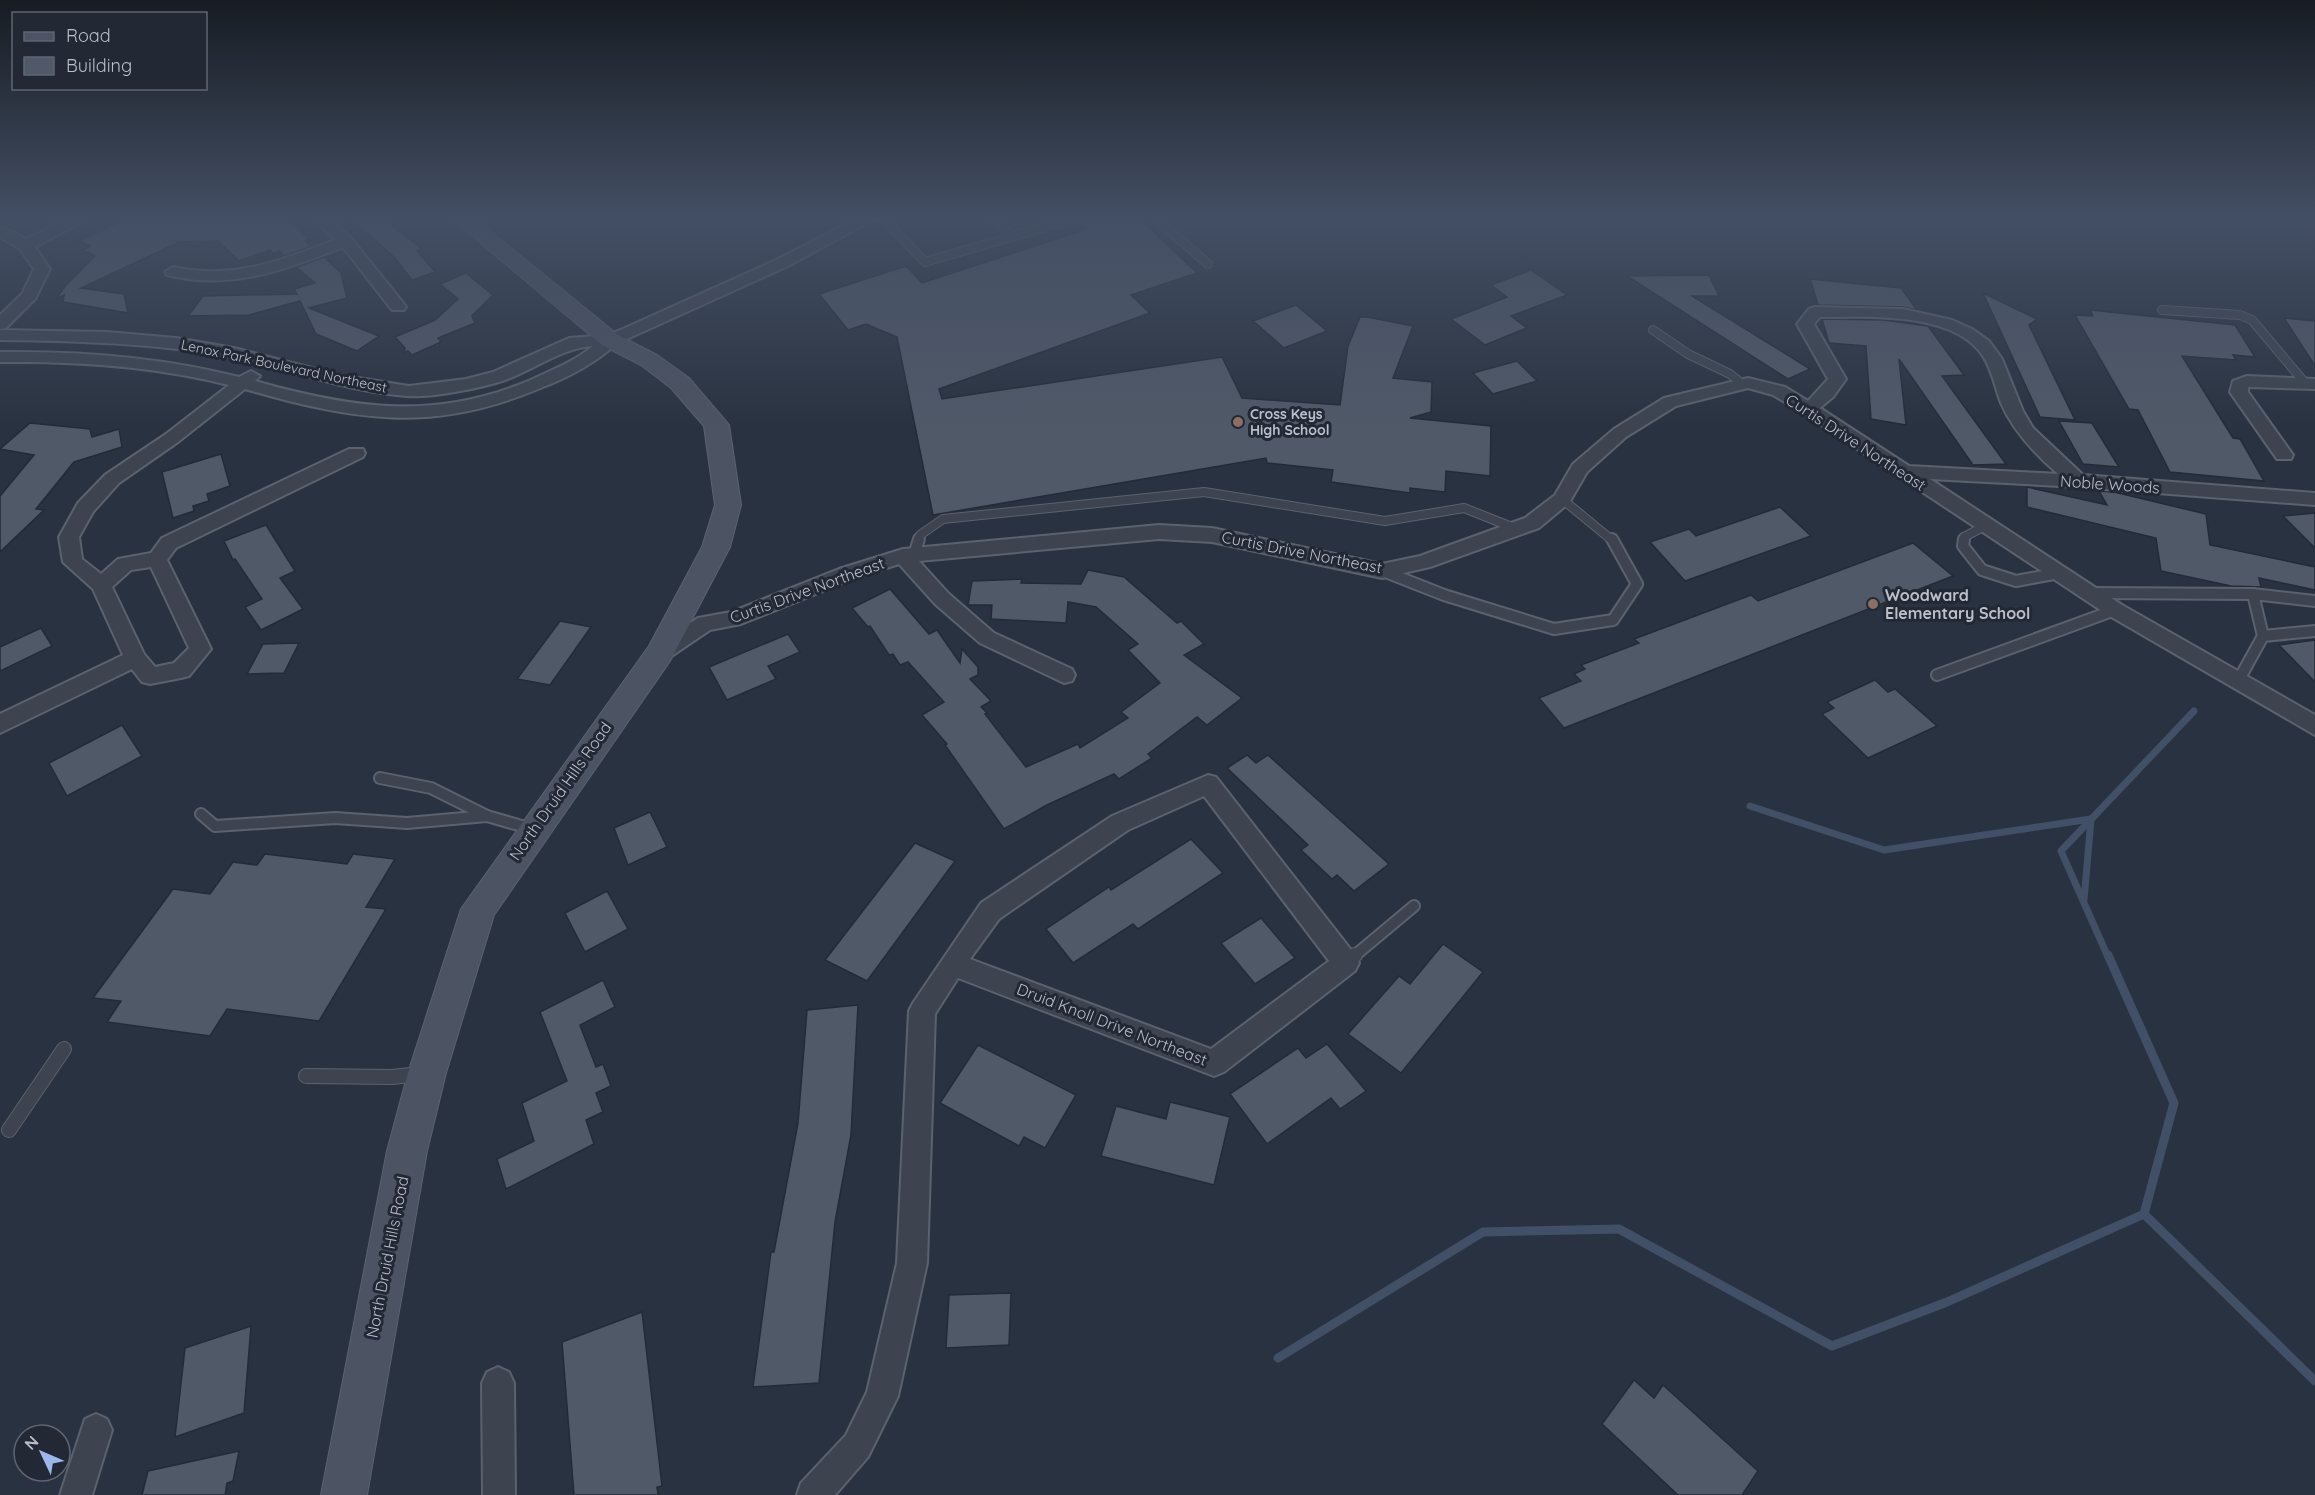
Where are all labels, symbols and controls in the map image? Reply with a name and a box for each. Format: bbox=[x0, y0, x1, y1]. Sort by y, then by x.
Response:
legend bbox=[12, 12, 207, 90]
text: Road bbox=[66, 24, 111, 47]
text: Building bbox=[66, 54, 132, 77]
street label: Lenox Park Boulevard Northeast bbox=[179, 335, 389, 397]
street label: Curtis Drive Northeast bbox=[1782, 389, 1930, 495]
place label: Cross Keys High School bbox=[1250, 405, 1330, 439]
marker: Cross Keys High School bbox=[1231, 415, 1245, 429]
street label: Noble Woods bbox=[2060, 471, 2160, 497]
street label: Curtis Drive Northeast bbox=[1220, 527, 1384, 577]
street label: Curtis Drive Northeast bbox=[727, 553, 887, 627]
place label: Woodward Elementary School bbox=[1885, 585, 2030, 623]
marker: Woodward Elementary School bbox=[1866, 597, 1880, 611]
street label: North Druid Hills Road bbox=[505, 718, 615, 864]
street label: Druid Knoll Drive Northeast bbox=[1014, 978, 1210, 1070]
street label: North Druid Hills Road bbox=[361, 1174, 413, 1340]
north arrow bbox=[12, 1423, 72, 1483]
text: N bbox=[20, 1431, 42, 1454]

